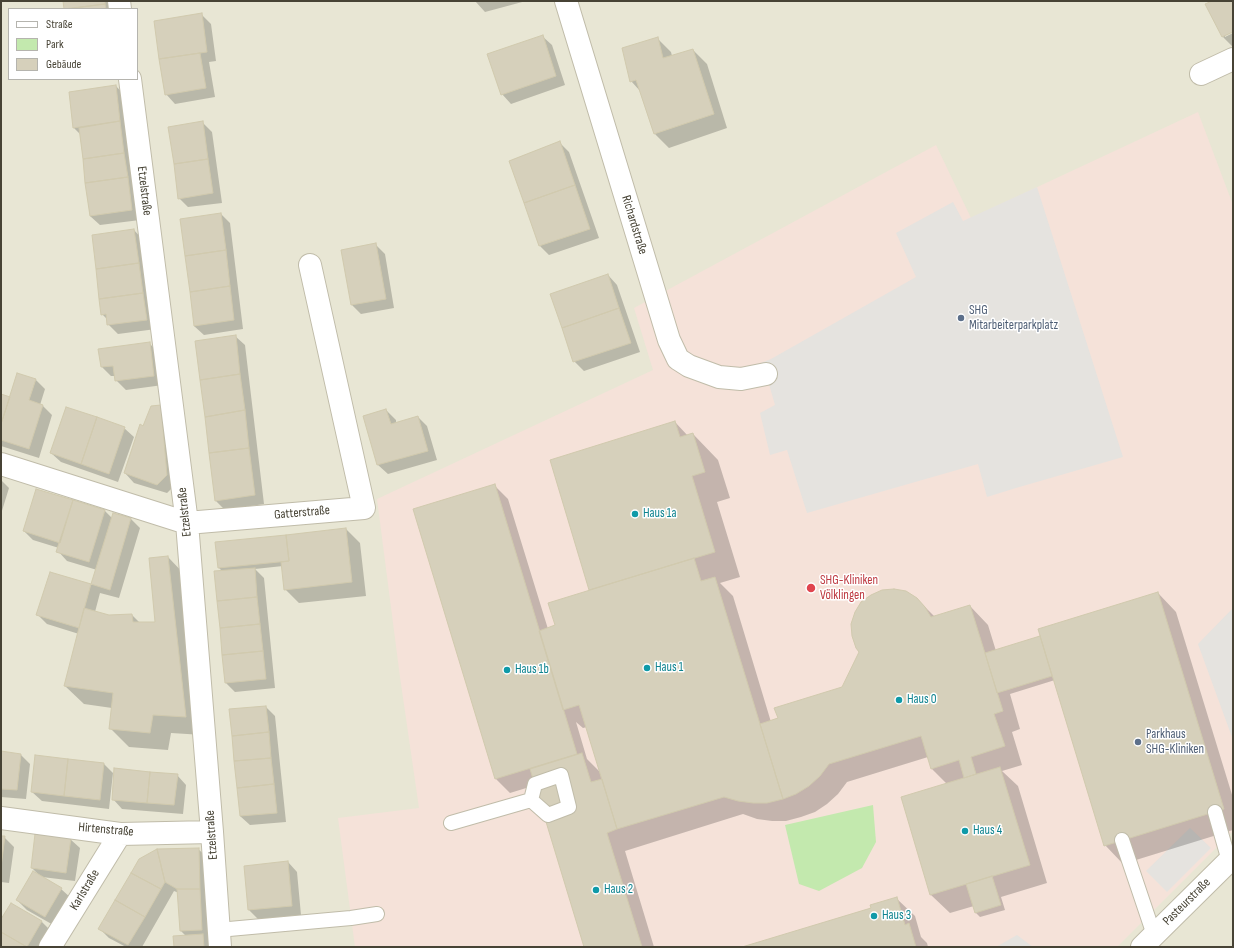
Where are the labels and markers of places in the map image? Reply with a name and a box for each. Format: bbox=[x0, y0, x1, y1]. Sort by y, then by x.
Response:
place label: SHG Mitarbeiterparkplatz bbox=[969, 303, 1058, 334]
marker: SHG Mitarbeiterparkplatz bbox=[956, 313, 966, 323]
place label: Haus 1a bbox=[643, 506, 676, 522]
marker: Haus 1a bbox=[630, 509, 640, 519]
place label: SHG-Kliniken Völklingen bbox=[820, 573, 878, 604]
marker: SHG-Kliniken Völklingen bbox=[805, 582, 817, 594]
place label: Haus 1 bbox=[655, 660, 683, 676]
place label: Haus 1b bbox=[515, 662, 549, 678]
marker: Haus 1 bbox=[642, 663, 652, 673]
marker: Haus 1b bbox=[502, 665, 512, 675]
place label: Haus 0 bbox=[907, 692, 937, 708]
marker: Haus 0 bbox=[894, 695, 904, 705]
place label: Parkhaus SHG-Kliniken bbox=[1146, 727, 1204, 758]
marker: Parkhaus SHG-Kliniken bbox=[1133, 737, 1143, 747]
place label: Haus 4 bbox=[973, 823, 1002, 839]
marker: Haus 4 bbox=[960, 826, 970, 836]
place label: Haus 2 bbox=[604, 882, 633, 898]
marker: Haus 2 bbox=[591, 885, 601, 895]
place label: Haus 3 bbox=[882, 908, 911, 924]
marker: Haus 3 bbox=[869, 911, 879, 921]

